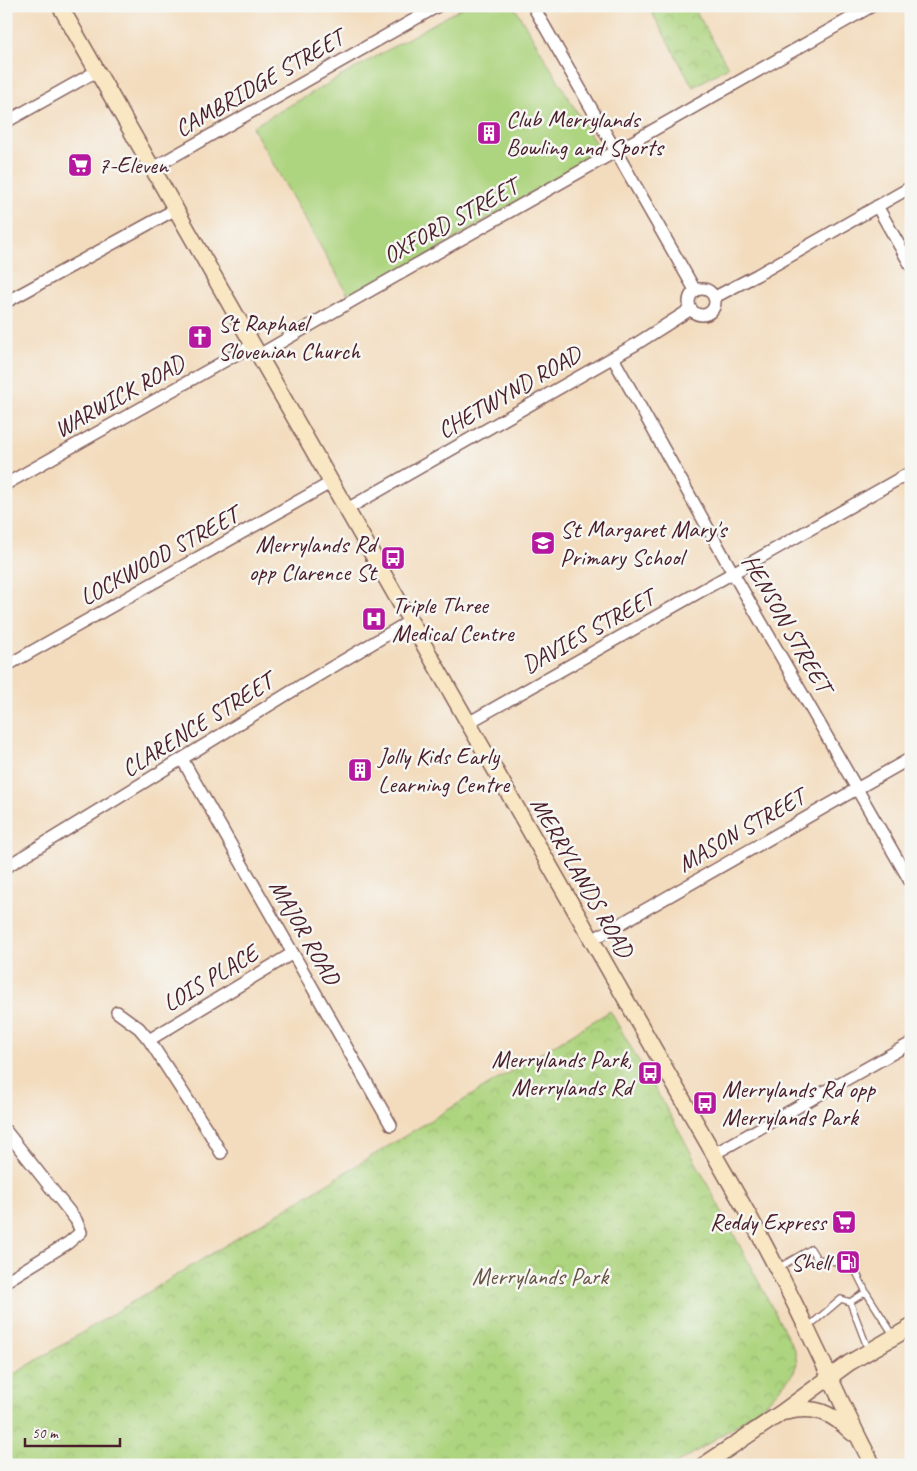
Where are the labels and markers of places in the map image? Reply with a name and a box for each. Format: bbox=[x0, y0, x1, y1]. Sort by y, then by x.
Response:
place label: Club Merrylands Bowling and Sports bbox=[506, 104, 665, 162]
building icon: Club Merrylands Bowling and Sports bbox=[476, 120, 502, 146]
place label: 7-Eleven bbox=[98, 150, 169, 180]
supermarket icon: 7-Eleven bbox=[67, 152, 93, 178]
place label: St Raphael Slovenian Church bbox=[218, 308, 361, 366]
church icon: St Raphael Slovenian Church bbox=[187, 324, 213, 350]
place label: St Margaret Mary's Primary School bbox=[560, 514, 729, 572]
place label: Merrylands Rd opp Clarence St bbox=[249, 529, 380, 587]
school or university icon: St Margaret Mary's Primary School bbox=[530, 530, 556, 556]
bus stop icon: Merrylands Rd opp Clarence St bbox=[380, 545, 406, 571]
place label: Triple Three Medical Centre bbox=[392, 590, 516, 648]
hospital icon: Triple Three Medical Centre bbox=[361, 606, 387, 632]
place label: Jolly Kids Early Learning Centre bbox=[377, 741, 511, 799]
building icon: Jolly Kids Early Learning Centre bbox=[347, 757, 373, 783]
place label: Merrylands Park, Merrylands Rd bbox=[491, 1044, 636, 1102]
bus stop icon: Merrylands Park, Merrylands Rd bbox=[637, 1060, 663, 1086]
place label: Merrylands Rd opp Merrylands Park bbox=[722, 1074, 876, 1132]
bus stop icon: Merrylands Rd opp Merrylands Park bbox=[692, 1090, 718, 1116]
place label: Reddy Express bbox=[710, 1207, 828, 1237]
supermarket icon: Reddy Express bbox=[831, 1209, 857, 1235]
place label: Shell bbox=[791, 1247, 834, 1277]
fuel station icon: Shell bbox=[835, 1249, 861, 1275]

